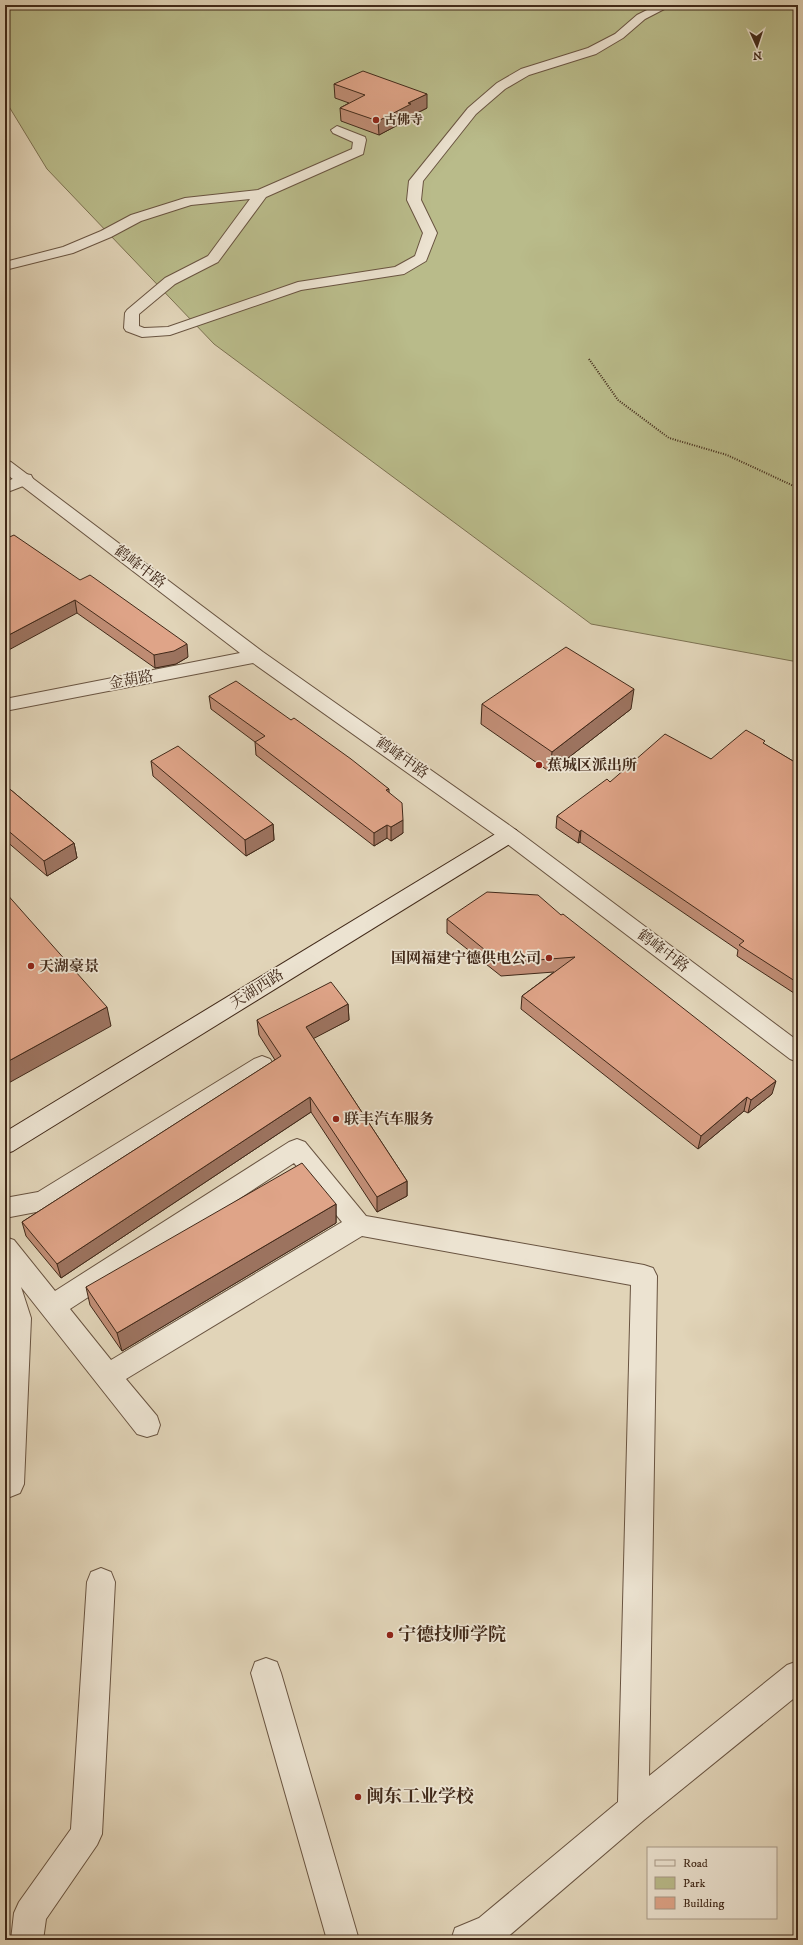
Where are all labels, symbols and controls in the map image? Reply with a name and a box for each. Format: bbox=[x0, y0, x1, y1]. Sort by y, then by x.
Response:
north arrow bbox=[737, 26, 777, 66]
text: N bbox=[753, 48, 762, 62]
place label: 古佛寺 bbox=[384, 112, 423, 128]
marker: 古佛寺 bbox=[371, 115, 381, 125]
street label: 鹤峰中路 bbox=[110, 541, 170, 593]
street label: 金葫路 bbox=[107, 666, 155, 694]
street label: 鹤峰中路 bbox=[372, 733, 432, 783]
place label: 蕉城区派出所 bbox=[547, 756, 637, 775]
marker: 蕉城区派出所 bbox=[534, 760, 544, 770]
street label: 鹤峰中路 bbox=[633, 925, 693, 977]
place label: 国网福建宁德供电公司 bbox=[391, 949, 541, 968]
marker: 国网福建宁德供电公司 bbox=[544, 953, 554, 963]
place label: 天湖豪景 bbox=[39, 957, 99, 976]
marker: 天湖豪景 bbox=[26, 961, 36, 971]
street label: 天湖西路 bbox=[227, 965, 287, 1013]
place label: 联丰汽车服务 bbox=[344, 1110, 434, 1129]
marker: 联丰汽车服务 bbox=[331, 1114, 341, 1124]
place label: 宁德技师学院 bbox=[398, 1624, 506, 1646]
marker: 宁德技师学院 bbox=[385, 1630, 395, 1640]
place label: 闽东工业学校 bbox=[366, 1786, 474, 1808]
marker: 闽东工业学校 bbox=[353, 1792, 363, 1802]
legend bbox=[647, 1847, 777, 1919]
text: Road bbox=[683, 1856, 708, 1871]
text: Park bbox=[683, 1876, 705, 1891]
text: Building bbox=[683, 1896, 724, 1911]

